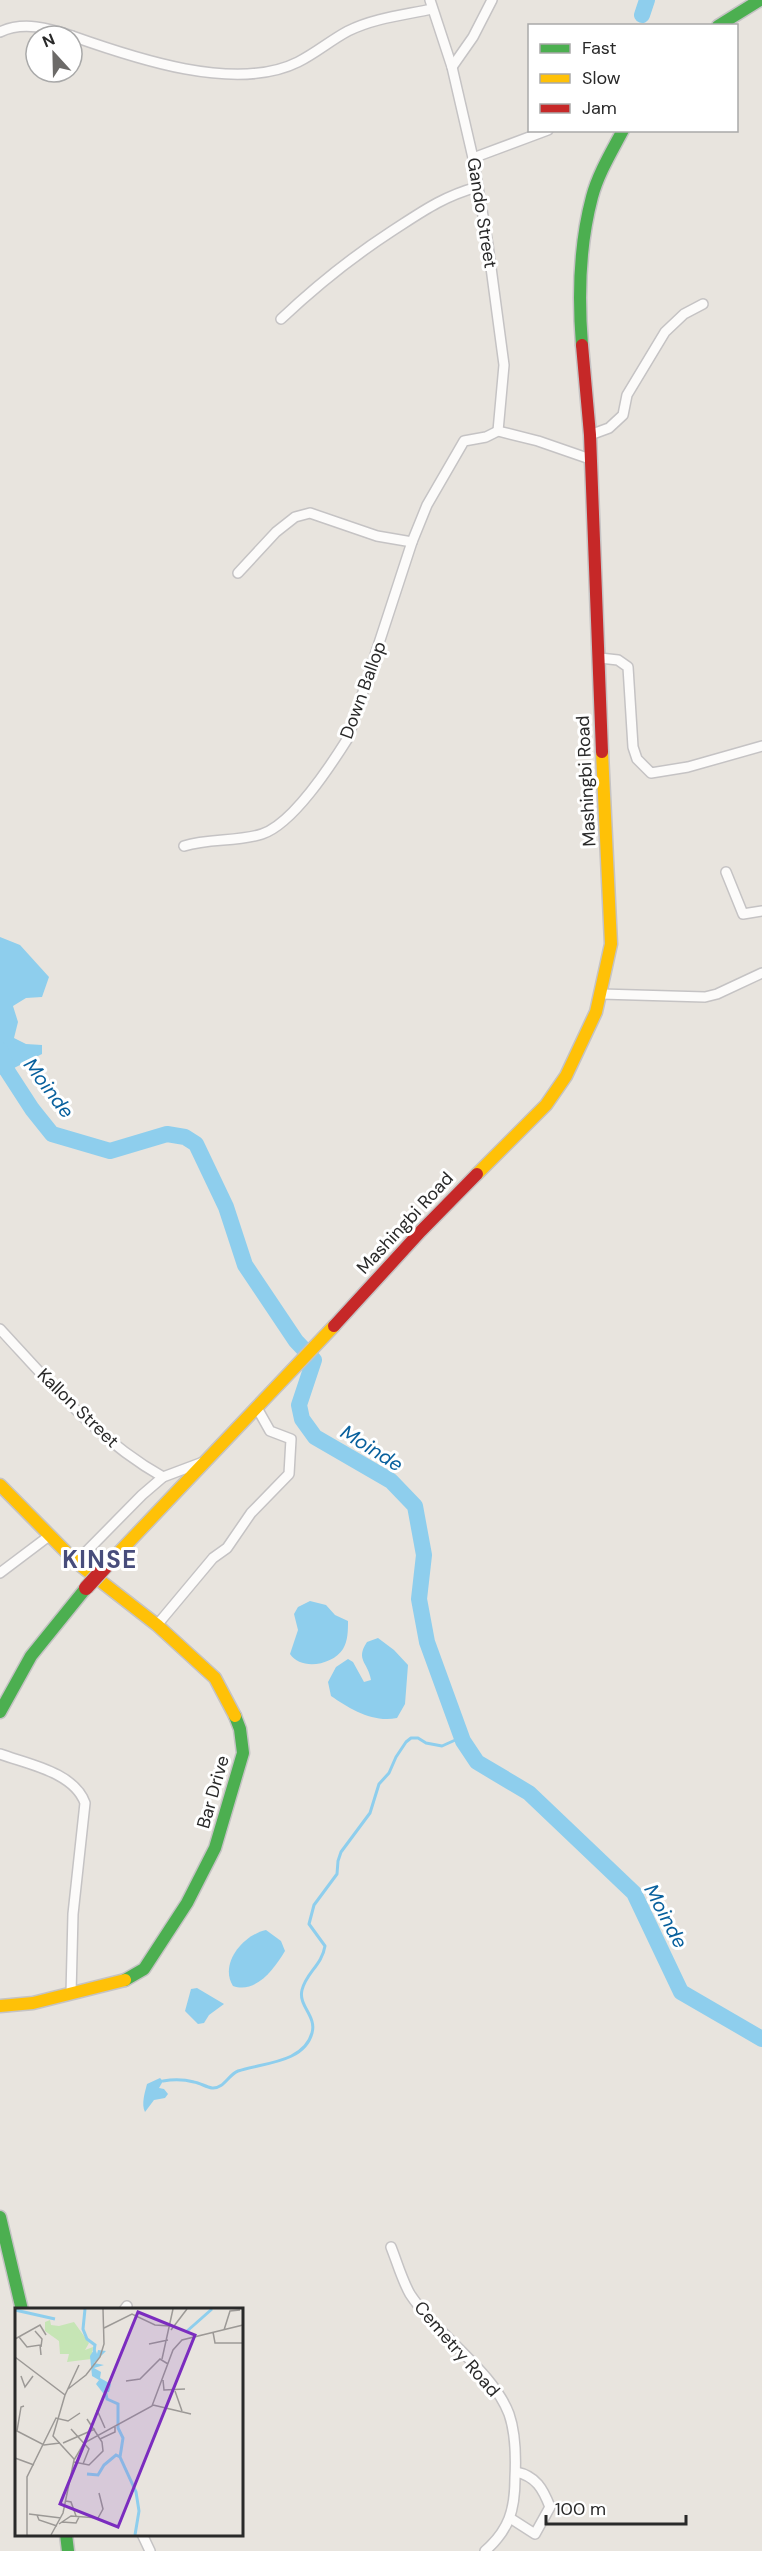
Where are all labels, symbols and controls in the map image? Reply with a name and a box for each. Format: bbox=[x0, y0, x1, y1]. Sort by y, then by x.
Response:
north arrow bbox=[24, 24, 84, 84]
legend bbox=[528, 24, 738, 132]
text: N bbox=[39, 29, 58, 52]
text: Fast bbox=[582, 36, 617, 60]
text: Slow bbox=[582, 66, 621, 90]
text: Jam bbox=[582, 96, 617, 120]
street label: Gando Street bbox=[461, 156, 503, 270]
street label: Down Ballop bbox=[334, 638, 392, 742]
street label: Mashingbi Road bbox=[571, 715, 601, 847]
water label: Moinde bbox=[18, 1053, 80, 1123]
street label: Mashingbi Road bbox=[351, 1167, 459, 1279]
street label: Kallon Street bbox=[32, 1363, 124, 1453]
water label: Moinde bbox=[336, 1419, 408, 1477]
district label: KINSE bbox=[62, 1544, 138, 1575]
street label: Bar Drive bbox=[191, 1753, 235, 1831]
water label: Moinde bbox=[638, 1879, 694, 1953]
street label: Cemetry Road bbox=[409, 2296, 505, 2402]
inset map bbox=[15, 2308, 243, 2536]
scale bar bbox=[546, 2488, 686, 2526]
text: 100 m bbox=[555, 2497, 606, 2521]

